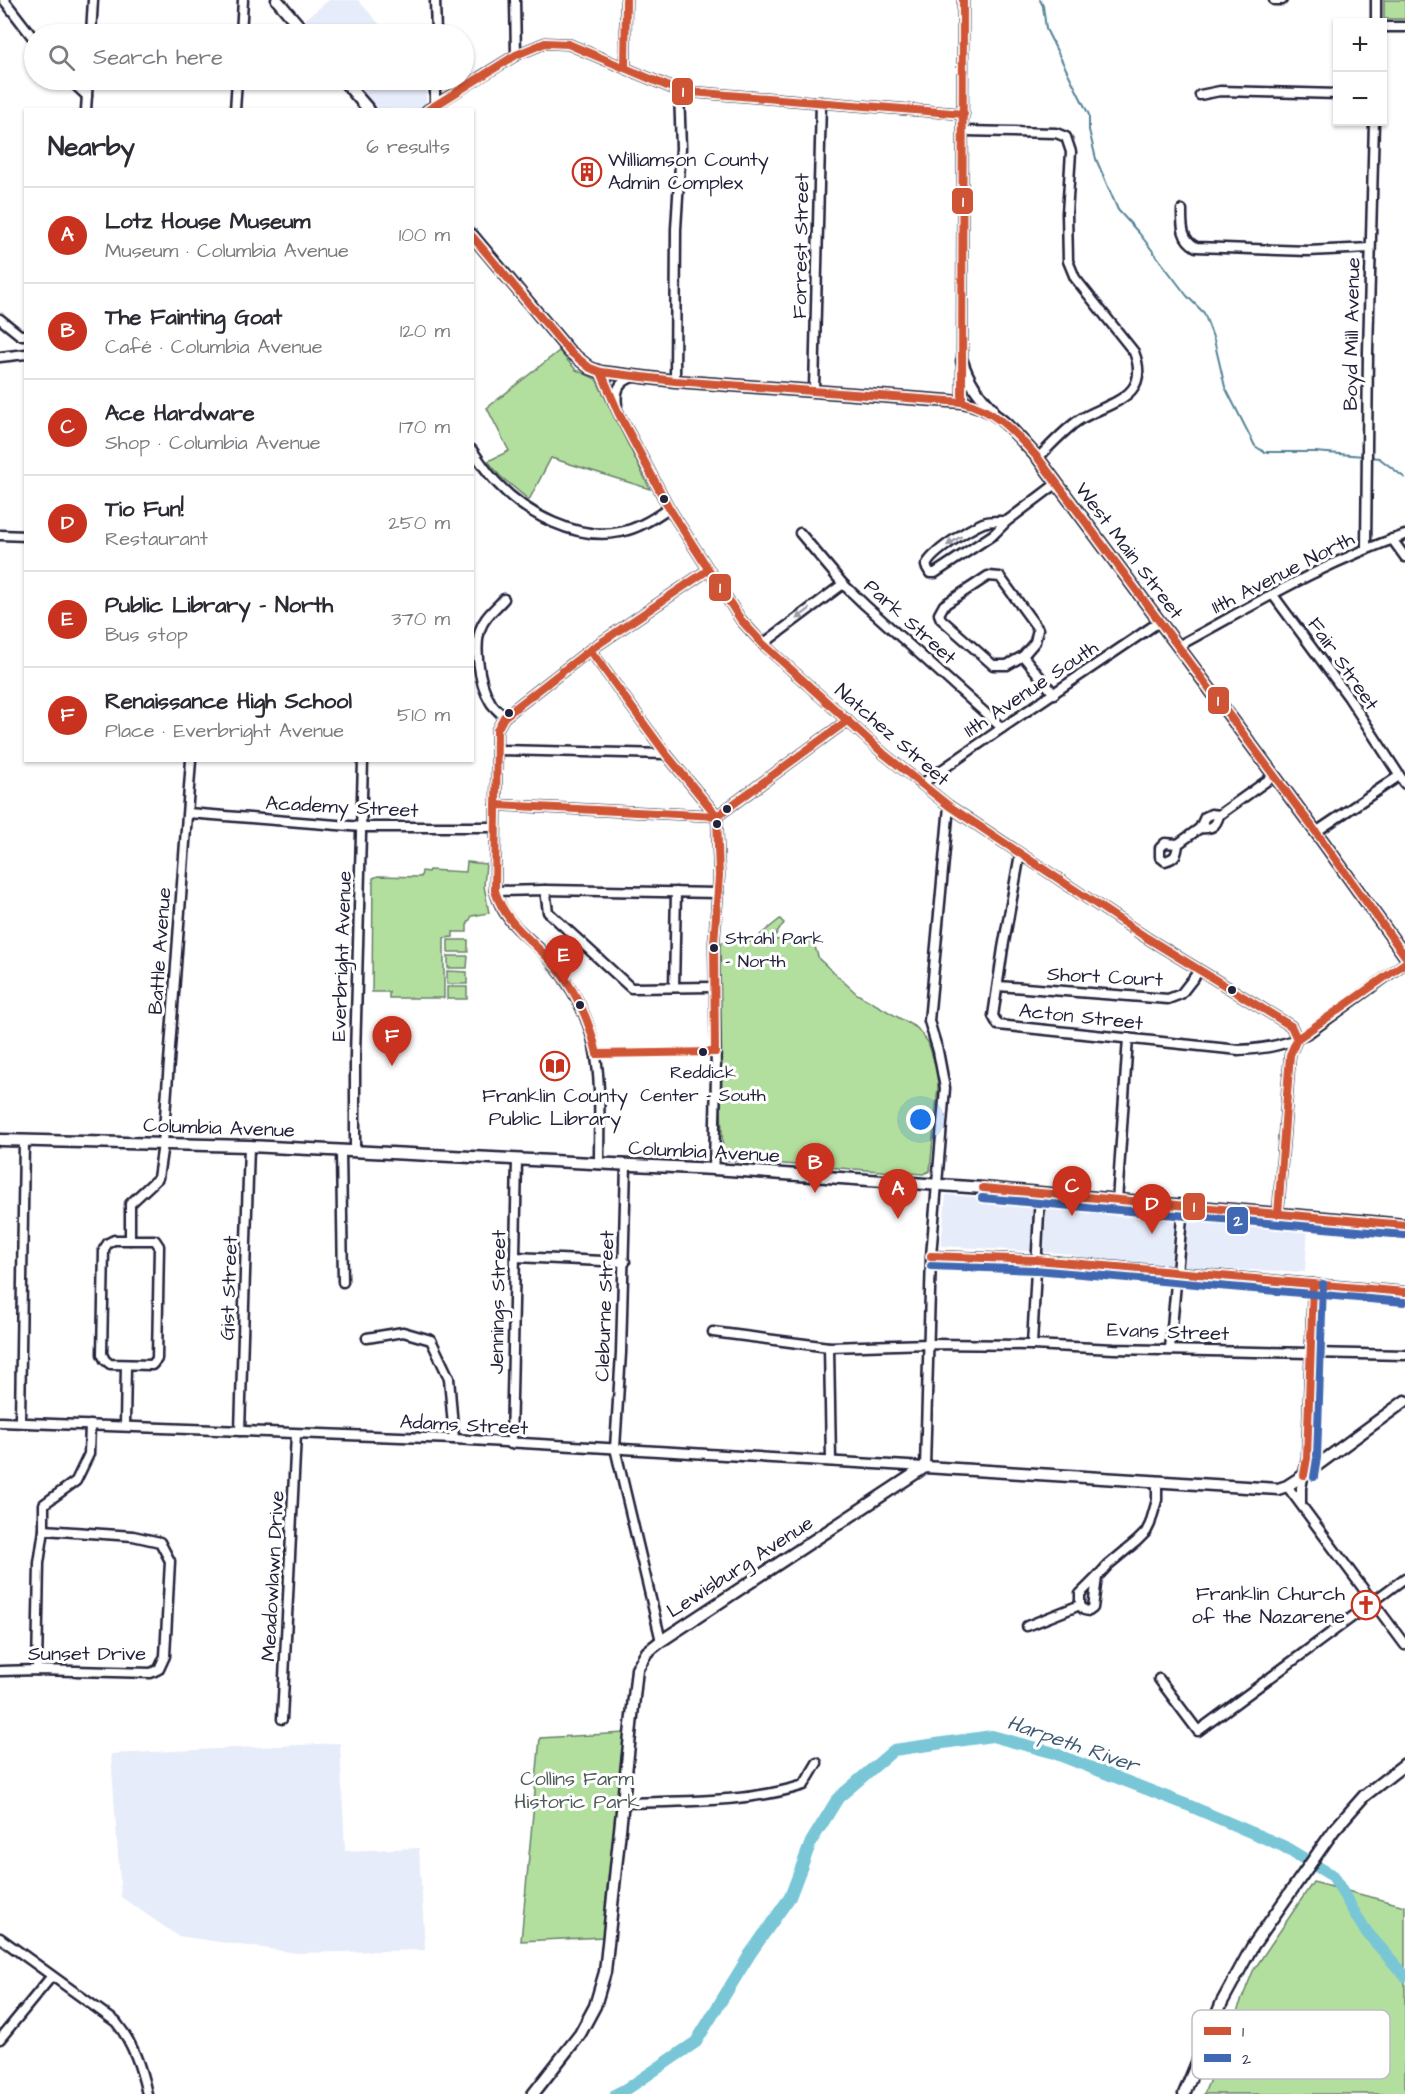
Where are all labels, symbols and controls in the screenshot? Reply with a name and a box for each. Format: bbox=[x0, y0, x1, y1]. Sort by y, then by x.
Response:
map controls bbox=[1333, 18, 1387, 126]
button: + bbox=[1333, 18, 1387, 72]
search box bbox=[24, 24, 474, 90]
icon: search bbox=[45, 41, 78, 74]
text: Search here bbox=[93, 42, 223, 73]
button: − bbox=[1333, 72, 1387, 126]
line badge: 1 bbox=[671, 77, 694, 106]
text: 1 bbox=[682, 81, 685, 103]
text: Nearby bbox=[48, 129, 135, 165]
text: 6 results bbox=[366, 133, 450, 161]
place label: Williamson County Admin Complex bbox=[608, 146, 769, 197]
building icon: Williamson County Admin Complex bbox=[571, 156, 603, 188]
street label: Forrest Street bbox=[786, 173, 816, 319]
line badge: 1 bbox=[951, 187, 974, 215]
text: 1 bbox=[962, 191, 965, 213]
text: Lotz House Museum bbox=[105, 206, 310, 237]
text: A bbox=[61, 221, 74, 249]
text: 100 m bbox=[399, 221, 450, 249]
text: Museum · Columbia Avenue bbox=[105, 237, 349, 265]
street label: Boyd Mill Avenue bbox=[1337, 257, 1368, 411]
text: The Fainting Goat bbox=[105, 302, 282, 333]
text: B bbox=[60, 317, 75, 345]
text: 120 m bbox=[400, 317, 450, 345]
text: Café · Columbia Avenue bbox=[105, 333, 323, 361]
text: Ace Hardware bbox=[105, 398, 255, 429]
text: C bbox=[60, 413, 75, 441]
text: 170 m bbox=[399, 413, 450, 441]
text: Shop · Columbia Avenue bbox=[105, 429, 321, 457]
street label: West Main Street bbox=[1068, 477, 1190, 625]
unlabelled marker bbox=[658, 493, 670, 505]
text: Tio Fun! bbox=[105, 494, 184, 525]
text: D bbox=[61, 509, 74, 537]
text: 250 m bbox=[388, 509, 450, 537]
text: Restaurant bbox=[105, 525, 208, 553]
street label: 11th Avenue North bbox=[1207, 525, 1359, 621]
one-way arrow bbox=[946, 535, 962, 546]
line badge: 1 bbox=[708, 573, 732, 602]
street label: Park Street bbox=[858, 573, 962, 671]
text: 1 bbox=[719, 577, 722, 599]
text: Public Library - North bbox=[105, 590, 333, 621]
text: E bbox=[62, 605, 73, 633]
text: 370 m bbox=[391, 605, 450, 633]
one-way arrow bbox=[796, 608, 812, 620]
street label: Fair Street bbox=[1301, 612, 1385, 716]
text: Bus stop bbox=[105, 621, 188, 649]
street label: 11th Avenue South bbox=[958, 634, 1104, 744]
street label: Natchez Street bbox=[829, 677, 955, 793]
text: Renaissance High School bbox=[105, 686, 352, 717]
line badge: 1 bbox=[1207, 686, 1230, 715]
text: 1 bbox=[1217, 690, 1220, 712]
text: F bbox=[61, 701, 74, 729]
text: 510 m bbox=[397, 701, 450, 729]
unlabelled marker bbox=[503, 707, 515, 719]
text: Place · Everbright Avenue bbox=[105, 717, 344, 745]
street label: Academy Street bbox=[265, 789, 419, 826]
unlabelled marker bbox=[721, 803, 733, 815]
unlabelled marker bbox=[711, 818, 723, 830]
street label: Everbright Avenue bbox=[325, 870, 360, 1042]
street label: Battle Avenue bbox=[142, 886, 178, 1016]
place label: Strahl Park - North bbox=[725, 926, 824, 974]
pin: E bbox=[544, 936, 584, 985]
marker: Strahl Park - North bbox=[708, 942, 720, 954]
street label: Short Court bbox=[1046, 960, 1164, 994]
unlabelled marker bbox=[1226, 984, 1238, 996]
street label: Acton Street bbox=[1018, 997, 1144, 1037]
unlabelled marker bbox=[574, 999, 586, 1011]
pin: F bbox=[372, 1016, 412, 1066]
marker: Reddick Center - South bbox=[697, 1046, 709, 1058]
library icon: Franklin County Public Library bbox=[539, 1050, 571, 1082]
place label: Reddick Center - South bbox=[640, 1060, 766, 1108]
place label: Franklin County Public Library bbox=[482, 1082, 628, 1134]
your location bbox=[906, 1105, 935, 1134]
street label: Columbia Avenue bbox=[143, 1111, 295, 1145]
street label: Columbia Avenue bbox=[628, 1134, 781, 1170]
pin: B bbox=[796, 1144, 834, 1193]
pin: C bbox=[1052, 1166, 1092, 1216]
pin: A bbox=[878, 1170, 918, 1219]
pin: D bbox=[1132, 1184, 1172, 1234]
line badge: 1 bbox=[1182, 1192, 1206, 1221]
text: 1 bbox=[1193, 1196, 1196, 1218]
line badge: 2 bbox=[1226, 1206, 1249, 1235]
text: 2 bbox=[1232, 1210, 1243, 1232]
street label: Jennings Street bbox=[483, 1230, 514, 1375]
street label: Cleburne Street bbox=[588, 1230, 622, 1382]
street label: Gist Street bbox=[213, 1235, 245, 1341]
street label: Evans Street bbox=[1106, 1316, 1230, 1348]
street label: Adams Street bbox=[399, 1408, 529, 1442]
street label: Meadowlawn Drive bbox=[255, 1490, 291, 1662]
street label: Lewisburg Avenue bbox=[661, 1509, 819, 1626]
place label: Franklin Church of the Nazarene bbox=[1192, 1580, 1345, 1631]
church icon: Franklin Church of the Nazarene bbox=[1350, 1589, 1382, 1621]
street label: Sunset Drive bbox=[28, 1640, 146, 1668]
water label: Harpeth River bbox=[1003, 1708, 1145, 1781]
park label: Collins Farm Historic Park bbox=[514, 1765, 640, 1816]
legend bbox=[1192, 2010, 1390, 2079]
text: 1 bbox=[1242, 2021, 1244, 2043]
text: 2 bbox=[1242, 2048, 1251, 2070]

